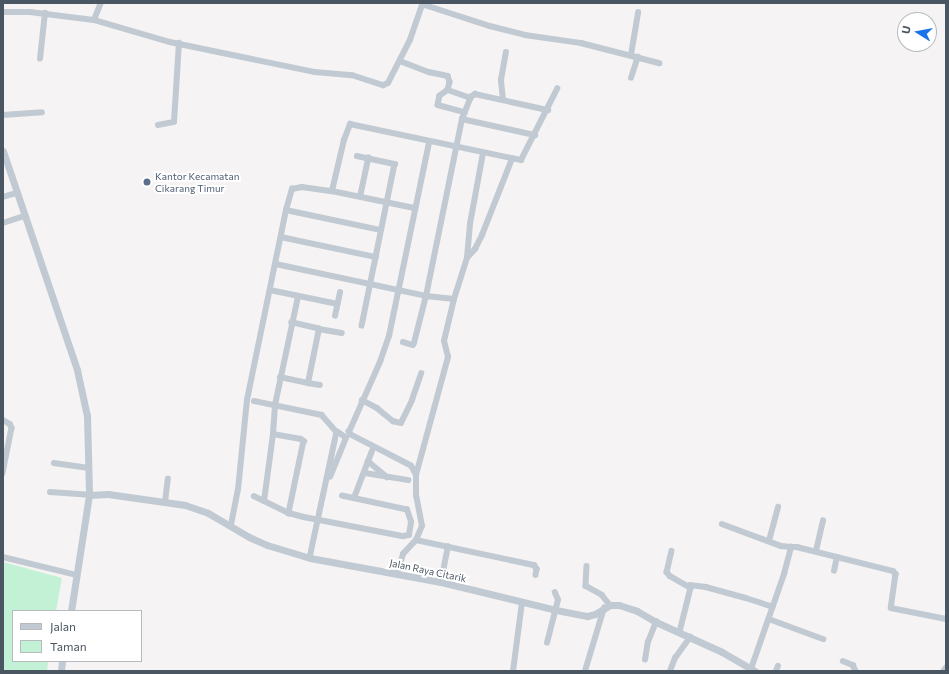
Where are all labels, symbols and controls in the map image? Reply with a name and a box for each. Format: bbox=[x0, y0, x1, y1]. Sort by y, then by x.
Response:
north arrow bbox=[897, 12, 937, 52]
text: U bbox=[899, 25, 913, 35]
place label: Kantor Kecamatan Cikarang Timur bbox=[155, 170, 239, 194]
marker: Kantor Kecamatan Cikarang Timur bbox=[142, 177, 152, 187]
street label: Jalan Raya Citarik bbox=[388, 557, 468, 585]
legend bbox=[12, 610, 142, 662]
text: Jalan bbox=[50, 619, 76, 633]
text: Taman bbox=[50, 639, 87, 653]

